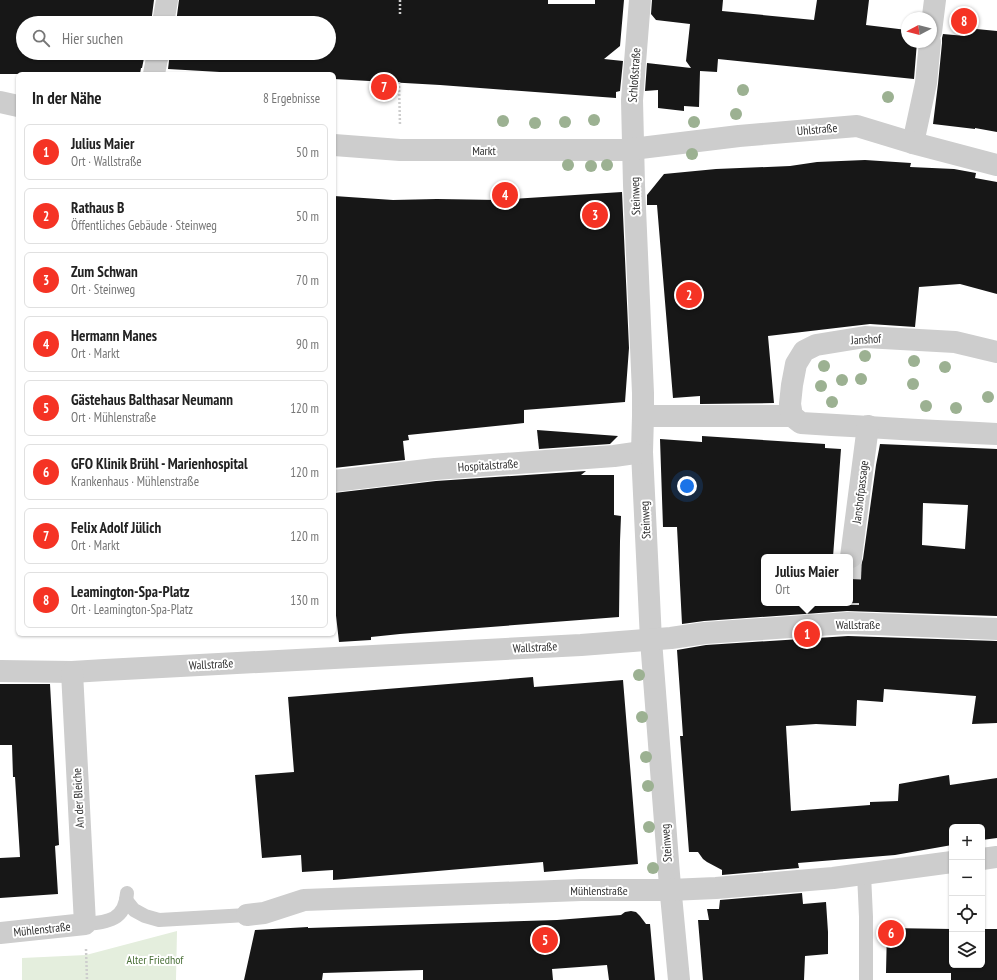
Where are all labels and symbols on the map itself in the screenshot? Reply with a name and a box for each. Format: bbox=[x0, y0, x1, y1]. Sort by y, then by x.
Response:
pin: 8 bbox=[951, 6, 977, 36]
north arrow bbox=[901, 12, 937, 48]
street label: Schloßstraße bbox=[625, 47, 643, 103]
pin: 7 bbox=[371, 72, 397, 102]
street label: Uhlstraße bbox=[796, 120, 838, 138]
street label: Markt bbox=[472, 143, 497, 158]
street label: Steinweg bbox=[627, 177, 643, 215]
pin: 4 bbox=[492, 180, 518, 210]
pin: 3 bbox=[582, 200, 608, 230]
pin: 2 bbox=[676, 280, 702, 310]
street label: Janshof bbox=[849, 331, 883, 347]
street label: Hospitalstraße bbox=[457, 455, 519, 475]
street label: Janshofpassage bbox=[849, 460, 871, 525]
your location bbox=[677, 476, 697, 496]
street label: Steinweg bbox=[637, 501, 653, 539]
street label: Wallstraße bbox=[836, 617, 880, 632]
pin: 1 bbox=[794, 619, 820, 649]
street label: Wallstraße bbox=[512, 638, 558, 656]
street label: Wallstraße bbox=[188, 655, 234, 673]
street label: An der Bleiche bbox=[69, 768, 87, 828]
street label: Steinweg bbox=[657, 823, 675, 863]
street label: Mühlenstraße bbox=[570, 883, 628, 898]
pin: 6 bbox=[878, 918, 904, 948]
street label: Mühlenstraße bbox=[13, 919, 71, 939]
pin: 5 bbox=[532, 925, 558, 955]
park label: Alter Friedhof bbox=[127, 952, 184, 967]

